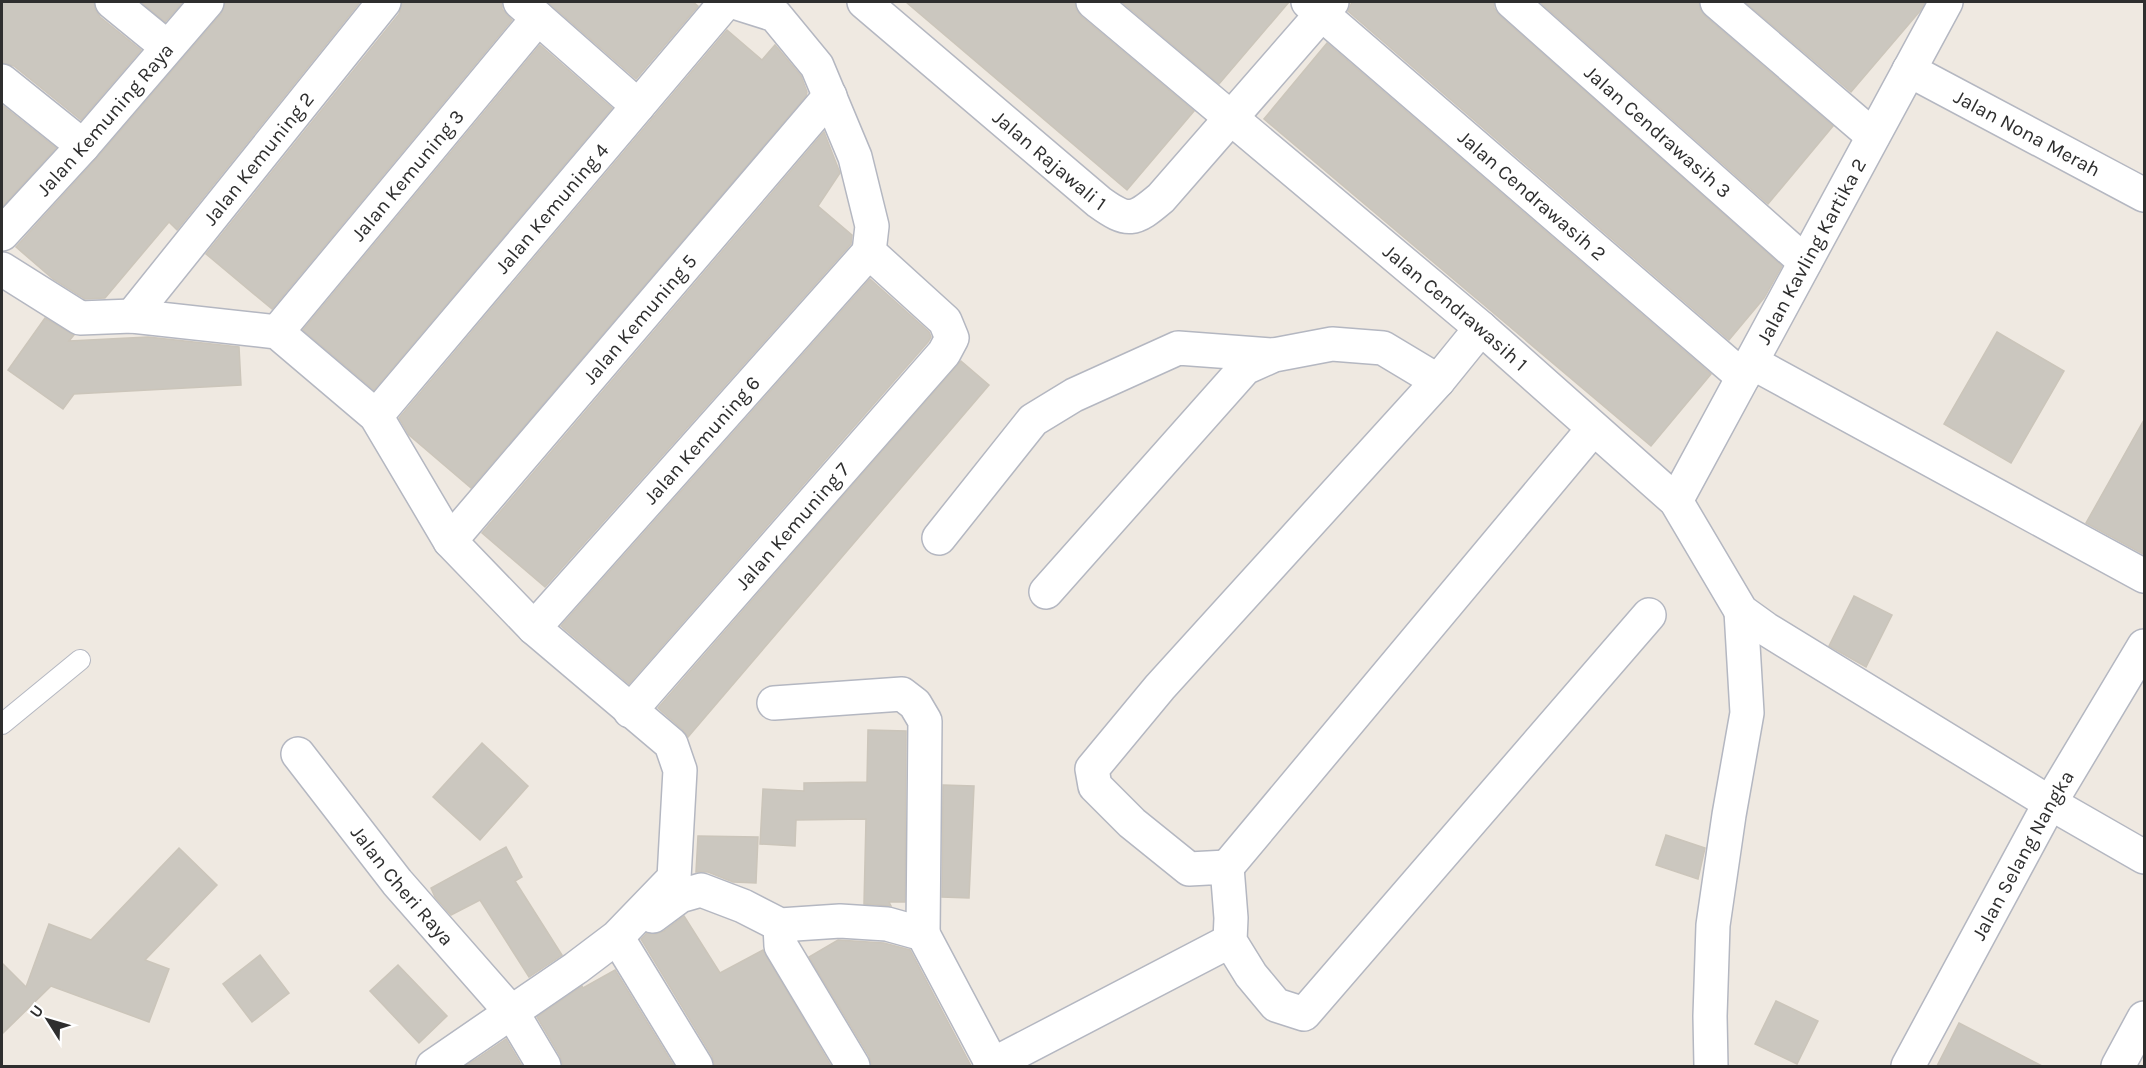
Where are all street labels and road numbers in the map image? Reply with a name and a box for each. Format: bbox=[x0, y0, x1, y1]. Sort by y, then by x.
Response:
street label: Jalan Kemuning Raya bbox=[32, 39, 178, 201]
street label: Jalan Cendrawasih 3 bbox=[1580, 61, 1735, 203]
street label: Jalan Nona Merah bbox=[1950, 85, 2104, 182]
street label: Jalan Kemuning 2 bbox=[199, 88, 319, 230]
street label: Jalan Kemuning 3 bbox=[347, 105, 469, 246]
street label: Jalan Rajawali 1 bbox=[988, 106, 1111, 216]
street label: Jalan Cendrawasih 2 bbox=[1453, 126, 1610, 266]
street label: Jalan Kemuning 4 bbox=[491, 139, 613, 278]
street label: Jalan Kavling Kartika 2 bbox=[1752, 155, 1871, 348]
street label: Jalan Cendrawasih 1 bbox=[1378, 240, 1532, 376]
street label: Jalan Kemuning 5 bbox=[578, 250, 702, 389]
street label: Jalan Kemuning 6 bbox=[639, 372, 765, 509]
street label: Jalan Kemuning 7 bbox=[731, 458, 855, 595]
street label: Jalan Selang Nangka bbox=[1967, 766, 2079, 944]
street label: Jalan Cheri Raya bbox=[346, 821, 458, 950]

